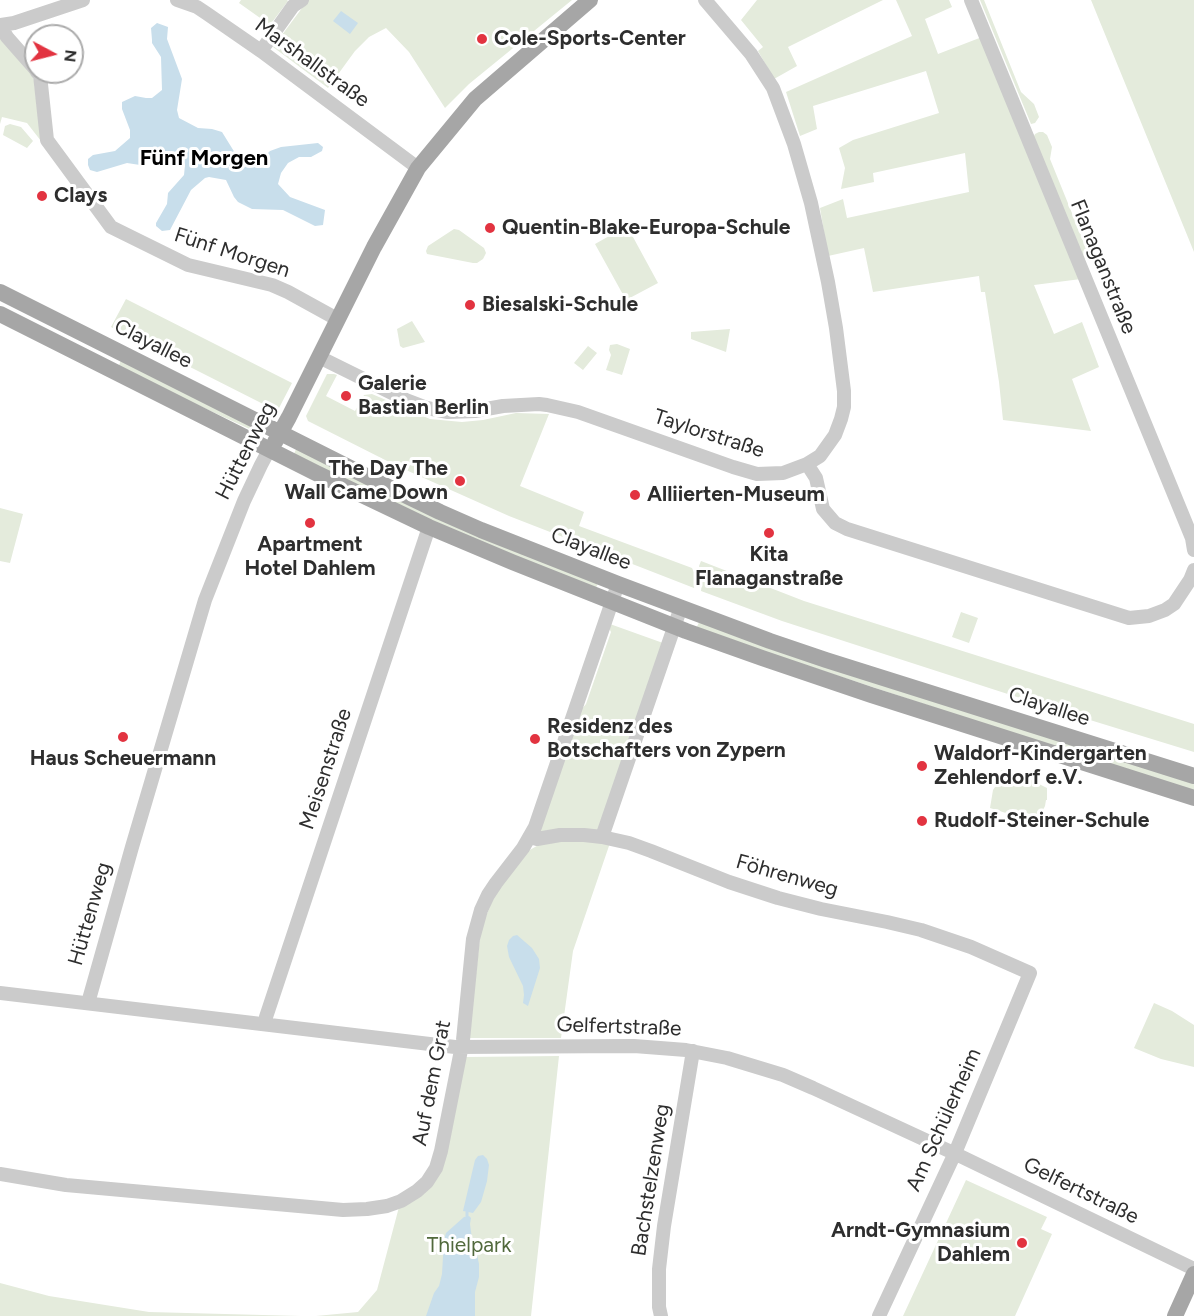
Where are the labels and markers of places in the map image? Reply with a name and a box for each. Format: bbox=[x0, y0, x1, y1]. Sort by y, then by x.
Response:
place label: Cole-Sports-Center bbox=[494, 26, 686, 52]
marker: Cole-Sports-Center bbox=[475, 32, 489, 46]
place label: Clays bbox=[54, 183, 107, 209]
marker: Clays bbox=[35, 189, 49, 203]
place label: Quentin-Blake-Europa-Schule bbox=[502, 215, 790, 241]
marker: Quentin-Blake-Europa-Schule bbox=[483, 221, 497, 235]
place label: Biesalski-Schule bbox=[482, 292, 638, 318]
marker: Biesalski-Schule bbox=[463, 298, 477, 312]
place label: Galerie Bastian Berlin bbox=[358, 371, 489, 421]
marker: Galerie Bastian Berlin bbox=[339, 389, 353, 403]
place label: The Day The Wall Came Down bbox=[284, 456, 448, 506]
marker: The Day The Wall Came Down bbox=[453, 474, 467, 488]
place label: Alliierten-Museum bbox=[647, 482, 825, 508]
marker: Alliierten-Museum bbox=[628, 488, 642, 502]
marker: Apartment Hotel Dahlem bbox=[303, 516, 317, 530]
marker: Kita Flanaganstraße bbox=[762, 526, 776, 540]
place label: Apartment Hotel Dahlem bbox=[245, 532, 375, 582]
place label: Kita Flanaganstraße bbox=[695, 542, 843, 592]
place label: Residenz des Botschafters von Zypern bbox=[547, 714, 786, 764]
marker: Haus Scheuermann bbox=[116, 730, 130, 744]
marker: Residenz des Botschafters von Zypern bbox=[528, 732, 542, 746]
place label: Waldorf-Kindergarten Zehlendorf e.V. bbox=[934, 741, 1147, 791]
place label: Haus Scheuermann bbox=[30, 746, 216, 772]
marker: Waldorf-Kindergarten Zehlendorf e.V. bbox=[915, 759, 929, 773]
place label: Rudolf-Steiner-Schule bbox=[934, 808, 1149, 834]
marker: Rudolf-Steiner-Schule bbox=[915, 814, 929, 828]
place label: Arndt-Gymnasium Dahlem bbox=[831, 1218, 1010, 1268]
marker: Arndt-Gymnasium Dahlem bbox=[1015, 1236, 1029, 1250]

